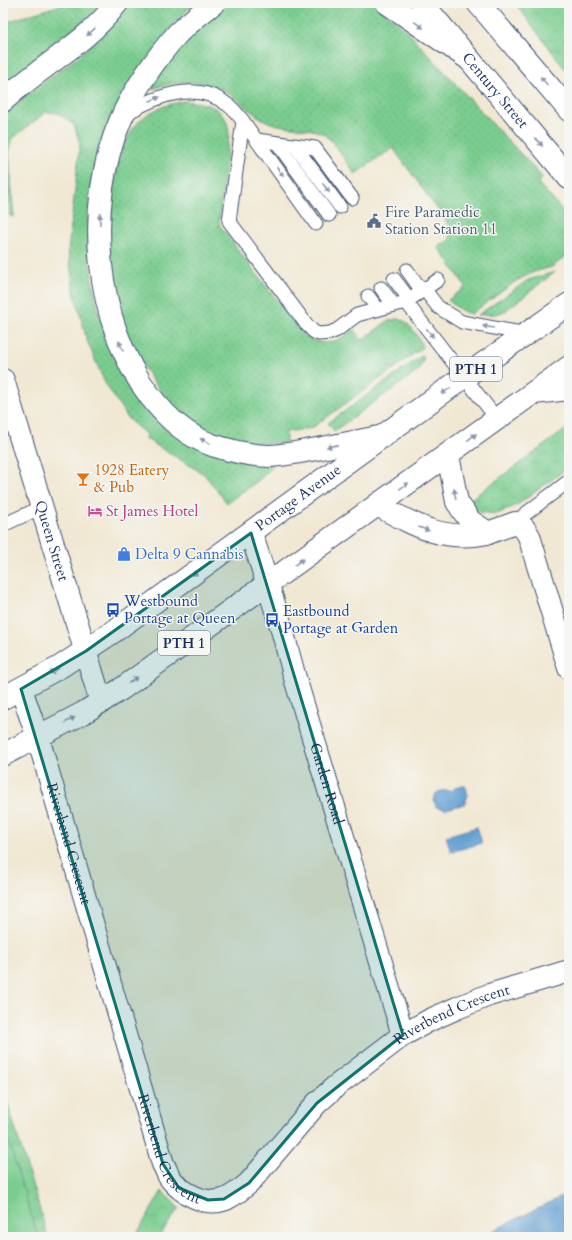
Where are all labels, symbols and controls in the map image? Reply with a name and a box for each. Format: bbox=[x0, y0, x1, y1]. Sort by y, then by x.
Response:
one-way arrow bbox=[414, 21, 424, 29]
one-way arrow bbox=[85, 27, 96, 36]
street label: Century Street bbox=[458, 48, 533, 133]
one-way arrow bbox=[539, 75, 548, 86]
one-way arrow bbox=[150, 96, 161, 102]
one-way arrow bbox=[535, 137, 544, 148]
one-way arrow bbox=[275, 167, 283, 177]
one-way arrow bbox=[322, 182, 330, 193]
place label: Fire Paramedic Station Station 11 bbox=[385, 202, 497, 239]
one-way arrow bbox=[97, 212, 103, 225]
public building icon: Fire Paramedic Station Station 11 bbox=[366, 213, 382, 229]
one-way arrow bbox=[482, 323, 494, 329]
one-way arrow bbox=[426, 328, 434, 339]
one-way arrow bbox=[118, 341, 124, 352]
road number: PTH 1 bbox=[450, 357, 502, 381]
one-way arrow bbox=[440, 387, 451, 395]
one-way arrow bbox=[467, 433, 478, 441]
one-way arrow bbox=[199, 438, 211, 445]
one-way arrow bbox=[326, 443, 338, 449]
place label: 1928 Eatery & Pub bbox=[94, 460, 170, 497]
street label: Portage Avenue bbox=[251, 460, 345, 536]
bar icon: 1928 Eatery & Pub bbox=[75, 471, 91, 487]
one-way arrow bbox=[399, 482, 410, 490]
one-way arrow bbox=[452, 488, 458, 500]
street label: Queen Street bbox=[30, 498, 74, 584]
place label: St James Hotel bbox=[106, 501, 199, 521]
hotel icon: St James Hotel bbox=[87, 503, 103, 519]
one-way arrow bbox=[419, 526, 431, 532]
place label: Delta 9 Cannabis bbox=[135, 544, 244, 564]
shop icon: Delta 9 Cannabis bbox=[116, 546, 132, 562]
one-way arrow bbox=[293, 558, 304, 566]
one-way arrow bbox=[191, 568, 202, 576]
place label: Westbound Portage at Queen bbox=[123, 591, 236, 628]
place label: Eastbound Portage at Garden bbox=[283, 601, 399, 638]
bus stop icon: Westbound Portage at Queen bbox=[105, 602, 121, 618]
bus stop icon: Eastbound Portage at Garden bbox=[264, 612, 280, 628]
road number: PTH 1 bbox=[158, 631, 210, 655]
one-way arrow bbox=[48, 667, 60, 674]
one-way arrow bbox=[128, 676, 139, 684]
one-way arrow bbox=[64, 717, 76, 724]
street label: Garden Road bbox=[305, 741, 349, 827]
street label: Riverbend Crescent bbox=[42, 781, 96, 907]
street label: Riverbend Crescent bbox=[389, 979, 512, 1049]
street label: Riverbend Crescent bbox=[133, 1091, 204, 1209]

